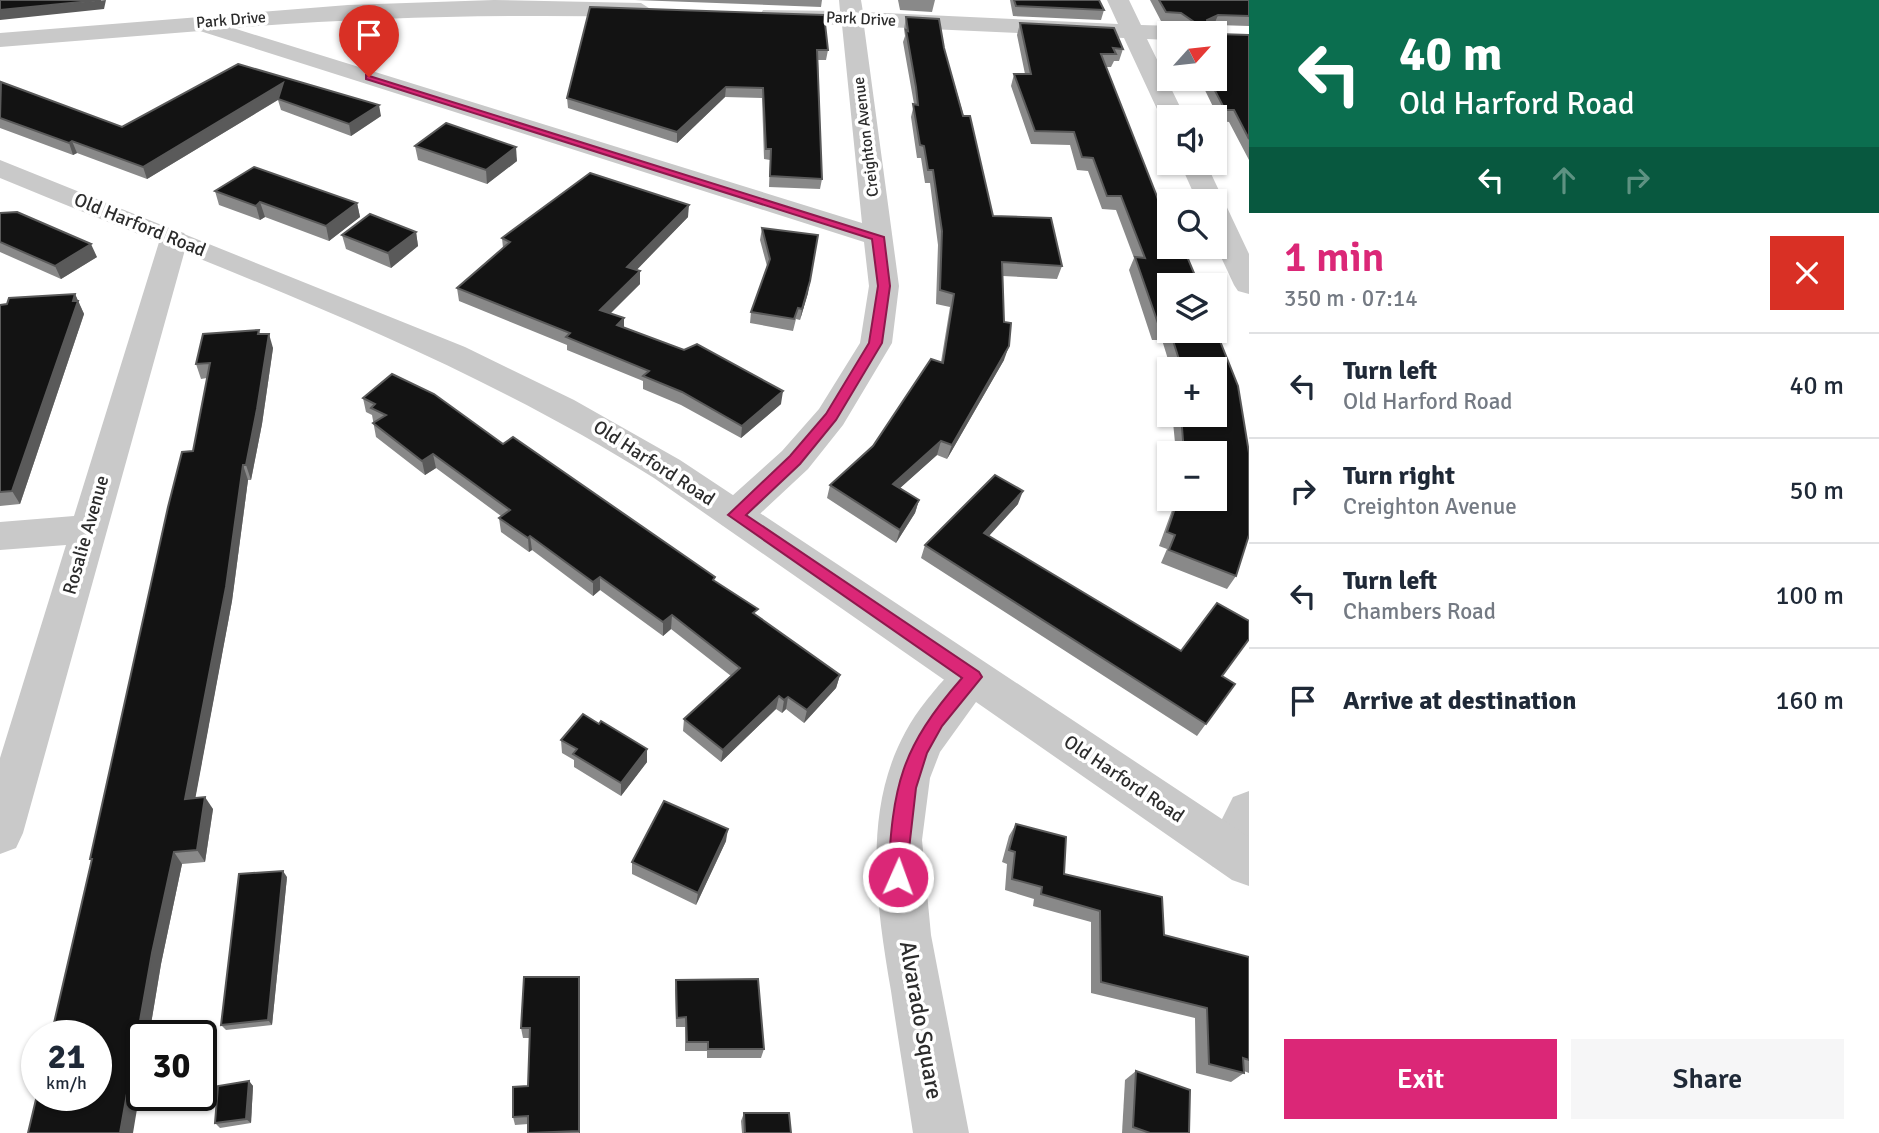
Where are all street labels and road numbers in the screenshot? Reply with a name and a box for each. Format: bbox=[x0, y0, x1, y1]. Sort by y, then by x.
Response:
street label: Park Drive bbox=[195, 7, 267, 33]
street label: Park Drive bbox=[825, 7, 897, 31]
street label: Creighton Avenue bbox=[849, 76, 883, 198]
street label: Old Harford Road bbox=[71, 188, 209, 262]
street label: Old Harford Road bbox=[589, 415, 719, 511]
street label: Rosalie Avenue bbox=[58, 473, 114, 597]
street label: Old Harford Road bbox=[1059, 730, 1189, 828]
street label: Alvarado Square bbox=[893, 939, 949, 1101]

